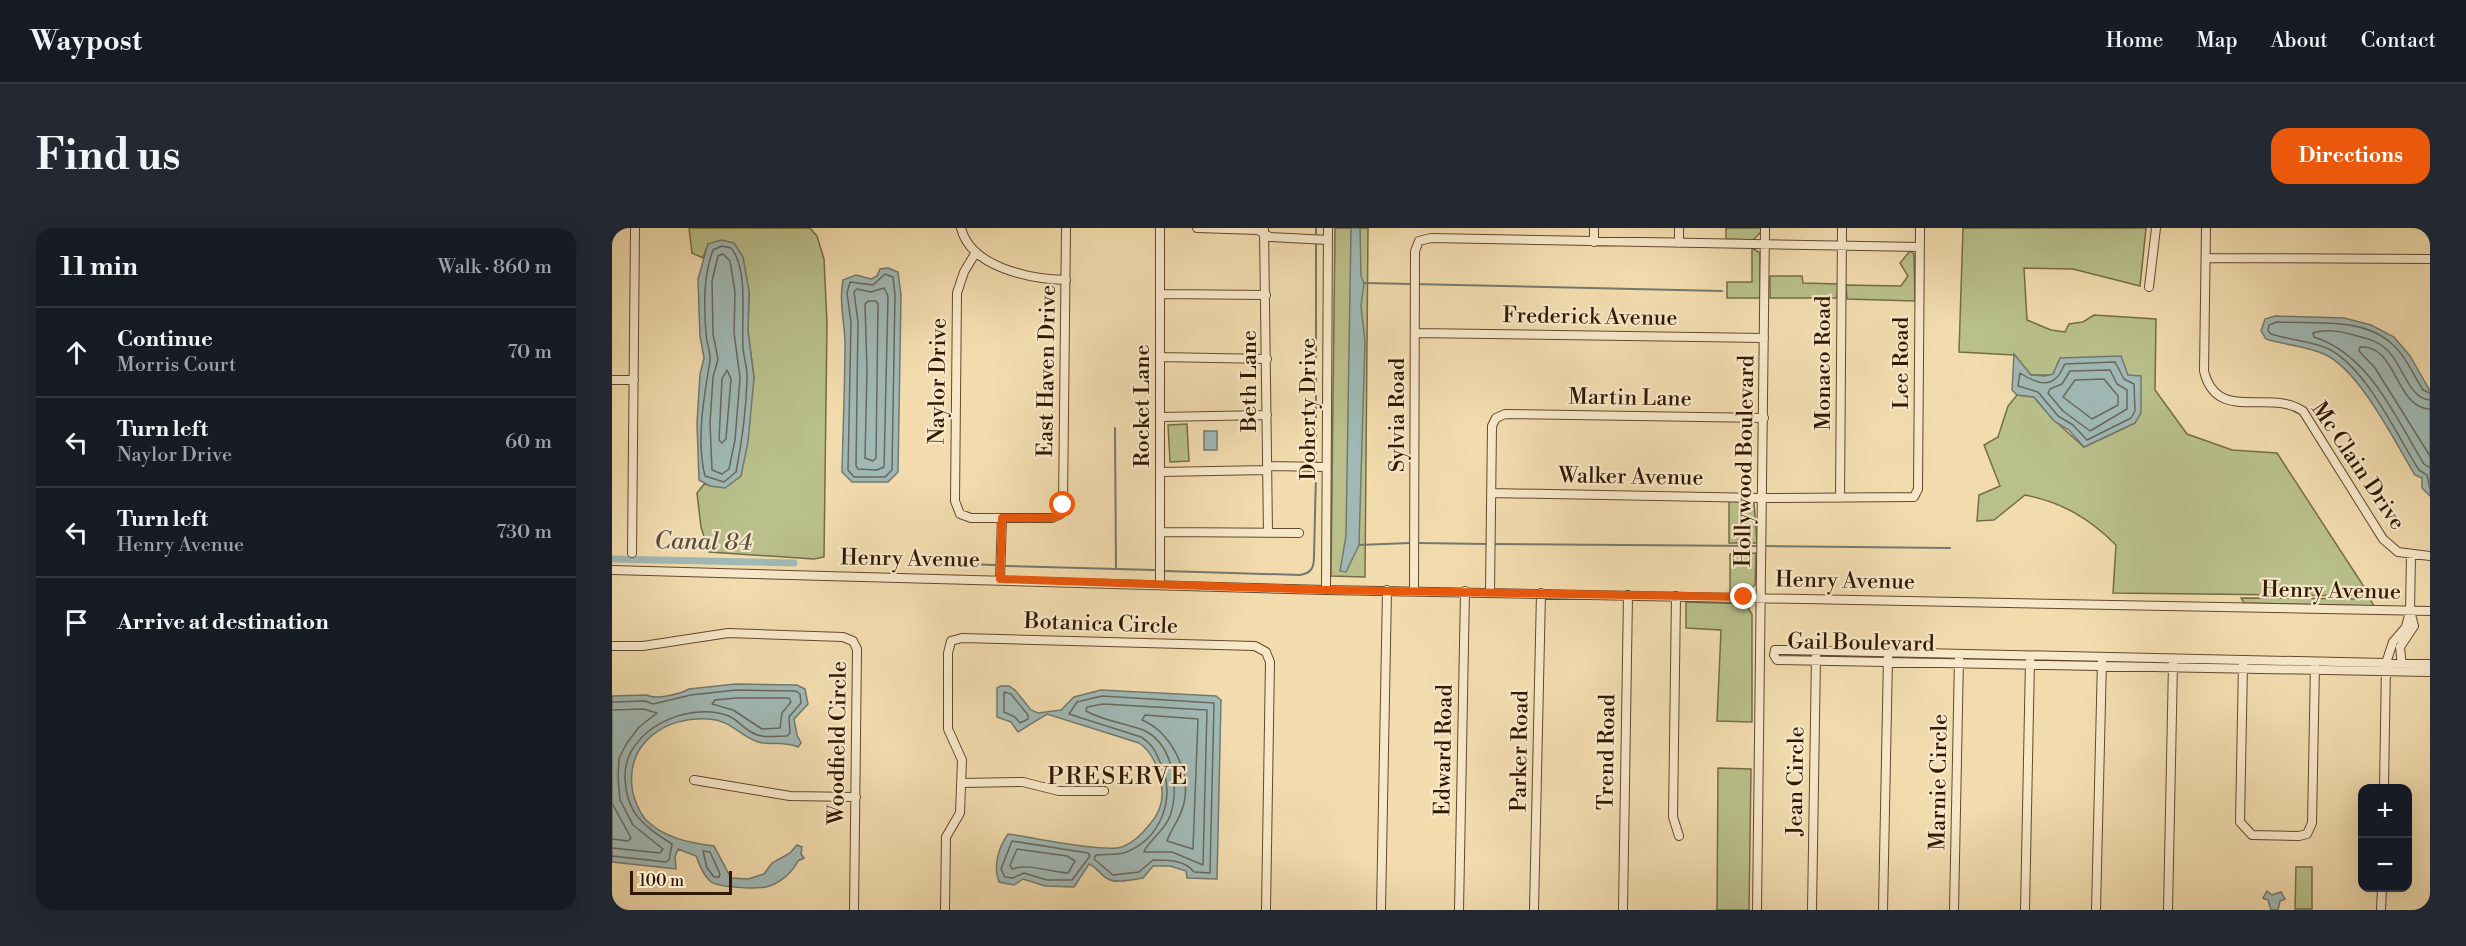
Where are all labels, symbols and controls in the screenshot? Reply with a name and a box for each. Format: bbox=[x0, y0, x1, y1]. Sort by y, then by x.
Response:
text: Waypost bbox=[30, 24, 142, 59]
text: Home bbox=[2106, 28, 2163, 54]
text: Map bbox=[2196, 28, 2238, 54]
text: About bbox=[2271, 28, 2328, 54]
text: Contact bbox=[2361, 28, 2436, 54]
button: Directions bbox=[2271, 128, 2430, 184]
text: Find us bbox=[36, 130, 180, 183]
text: 11 min bbox=[60, 251, 138, 283]
text: Walk · 860 m bbox=[438, 255, 552, 280]
street label: East Haven Drive bbox=[1032, 285, 1062, 457]
street label: Monaco Road bbox=[1810, 295, 1837, 431]
street label: Frederick Avenue bbox=[1502, 302, 1678, 332]
street label: Lee Road bbox=[1888, 316, 1915, 409]
street label: Naylor Drive bbox=[923, 317, 953, 445]
text: Continue bbox=[117, 326, 213, 353]
street label: Beth Lane bbox=[1236, 330, 1263, 433]
icon: ahead bbox=[60, 336, 93, 369]
street label: Doherty Drive bbox=[1295, 338, 1322, 480]
text: 70 m bbox=[508, 340, 552, 365]
street label: Rocket Lane bbox=[1129, 344, 1156, 468]
text: Morris Court bbox=[117, 353, 236, 378]
street label: Hollywood Boulevard bbox=[1730, 354, 1760, 567]
street label: Sylvia Road bbox=[1384, 357, 1411, 472]
street label: Martin Lane bbox=[1568, 383, 1692, 413]
street label: Mc Clain Drive bbox=[2305, 397, 2411, 535]
text: Turn left bbox=[117, 416, 208, 443]
icon: left bbox=[60, 426, 93, 459]
text: 60 m bbox=[505, 430, 552, 455]
text: Naylor Drive bbox=[117, 443, 232, 468]
street label: Walker Avenue bbox=[1557, 462, 1704, 492]
route start bbox=[1049, 491, 1075, 517]
text: Turn left bbox=[117, 506, 208, 533]
icon: left bbox=[60, 516, 93, 549]
text: 730 m bbox=[496, 520, 552, 545]
water label: Canal 84 bbox=[654, 526, 753, 558]
text: Henry Avenue bbox=[117, 533, 244, 558]
street label: Henry Avenue bbox=[840, 544, 980, 574]
street label: Henry Avenue bbox=[1775, 566, 1915, 596]
street label: Henry Avenue bbox=[2261, 576, 2401, 606]
route end bbox=[1730, 583, 1756, 609]
icon: arrive bbox=[60, 606, 93, 639]
street label: Botanica Circle bbox=[1022, 608, 1179, 640]
text: Arrive at destination bbox=[117, 609, 329, 636]
street label: Gail Boulevard bbox=[1787, 628, 1935, 658]
street label: Woodfield Circle bbox=[823, 661, 853, 826]
street label: Edward Road bbox=[1429, 683, 1459, 816]
street label: Parker Road bbox=[1505, 689, 1535, 812]
street label: Trend Road bbox=[1592, 693, 1622, 810]
street label: Marnie Circle bbox=[1924, 713, 1954, 851]
street label: Jean Circle bbox=[1782, 726, 1810, 837]
district label: PRESERVE bbox=[1047, 762, 1189, 792]
map controls bbox=[2358, 784, 2412, 892]
button: + bbox=[2358, 784, 2412, 838]
button: − bbox=[2358, 838, 2412, 892]
scale bar bbox=[630, 868, 732, 896]
text: 100 m bbox=[639, 871, 684, 891]

